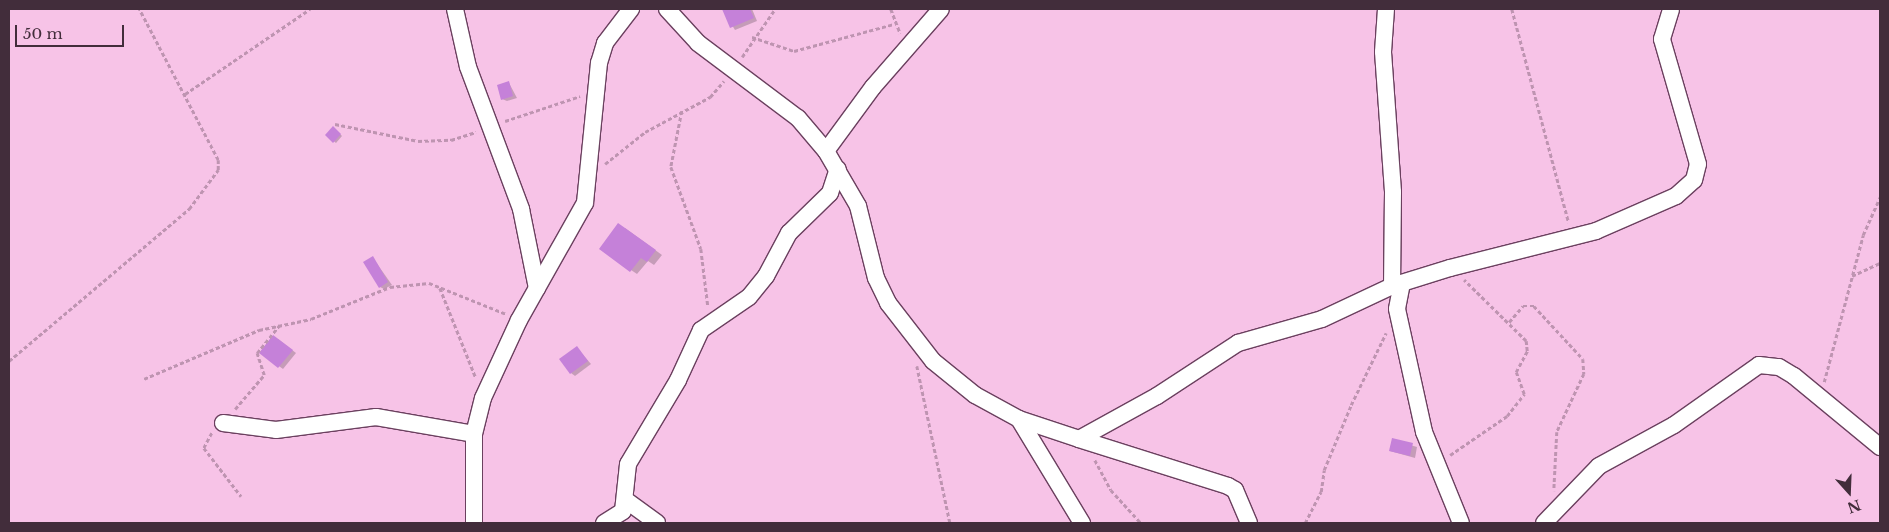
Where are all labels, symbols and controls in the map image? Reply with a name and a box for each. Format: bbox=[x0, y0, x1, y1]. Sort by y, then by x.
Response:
scale bar bbox=[18, 15, 126, 47]
text: 50 m bbox=[23, 24, 63, 43]
north arrow bbox=[1824, 467, 1874, 517]
text: N bbox=[1845, 495, 1863, 517]

